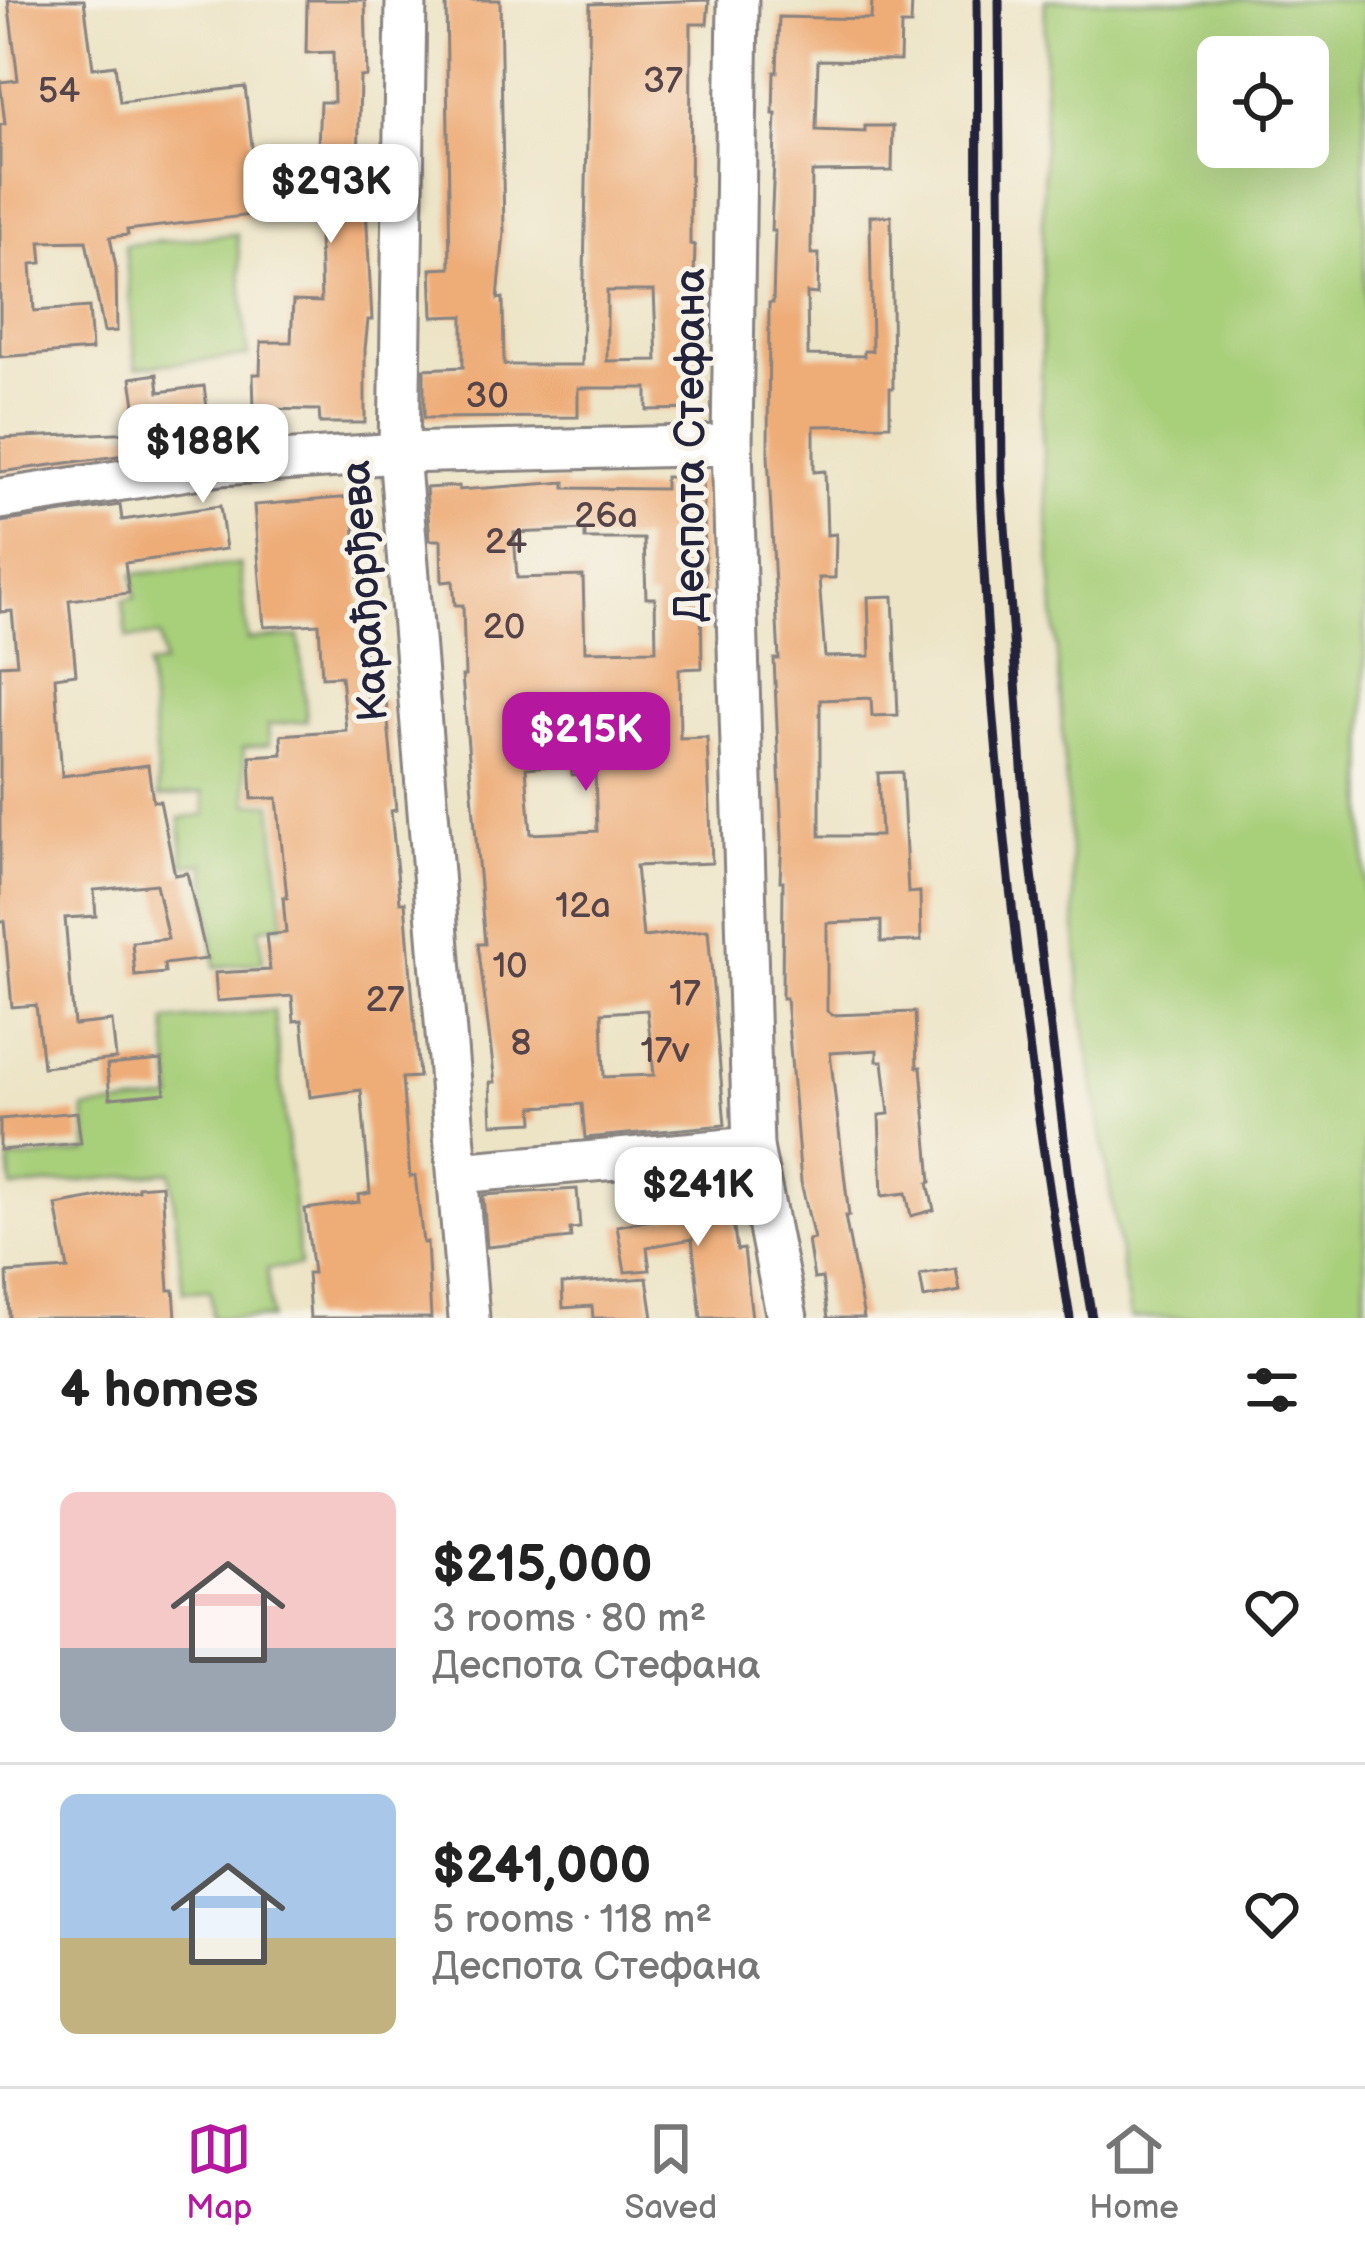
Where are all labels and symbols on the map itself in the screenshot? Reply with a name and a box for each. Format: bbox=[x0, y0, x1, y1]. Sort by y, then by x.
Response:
house number: 37 bbox=[643, 60, 683, 103]
house number: 54 bbox=[38, 70, 80, 113]
pin: $293K bbox=[247, 144, 415, 246]
street label: Деспота Стефана bbox=[666, 268, 717, 622]
house number: 30 bbox=[465, 375, 509, 418]
pin: $188K bbox=[119, 404, 287, 506]
street label: Карађорђева bbox=[331, 458, 400, 723]
house number: 26a bbox=[574, 495, 638, 538]
house number: 24 bbox=[485, 521, 527, 564]
house number: 20 bbox=[483, 606, 525, 649]
pin: $215K bbox=[502, 692, 670, 794]
house number: 12a bbox=[555, 885, 611, 928]
house number: 10 bbox=[492, 945, 528, 988]
house number: 17 bbox=[669, 973, 701, 1016]
house number: 27 bbox=[366, 979, 405, 1022]
house number: 8 bbox=[511, 1022, 532, 1065]
house number: 17v bbox=[641, 1030, 690, 1073]
pin: $241K bbox=[614, 1147, 782, 1249]

